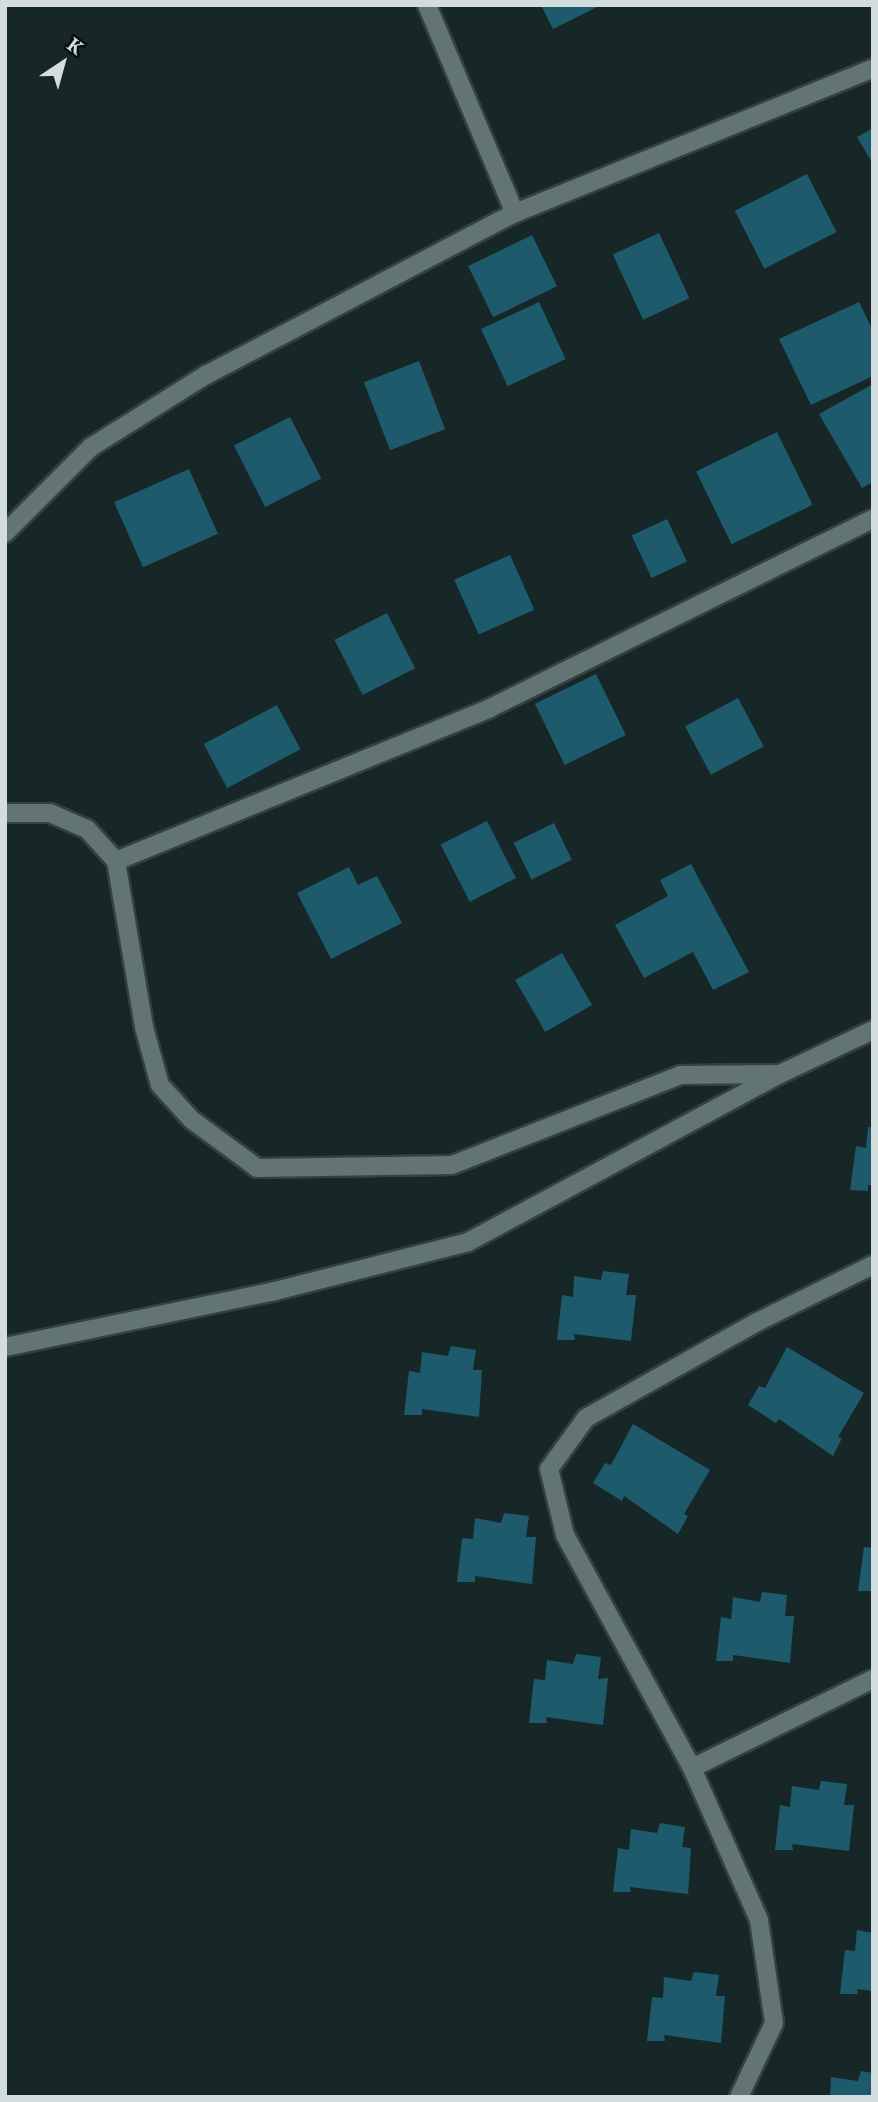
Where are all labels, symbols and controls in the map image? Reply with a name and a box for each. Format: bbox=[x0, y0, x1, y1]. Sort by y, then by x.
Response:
north arrow bbox=[28, 28, 98, 98]
text: K bbox=[62, 31, 89, 61]

